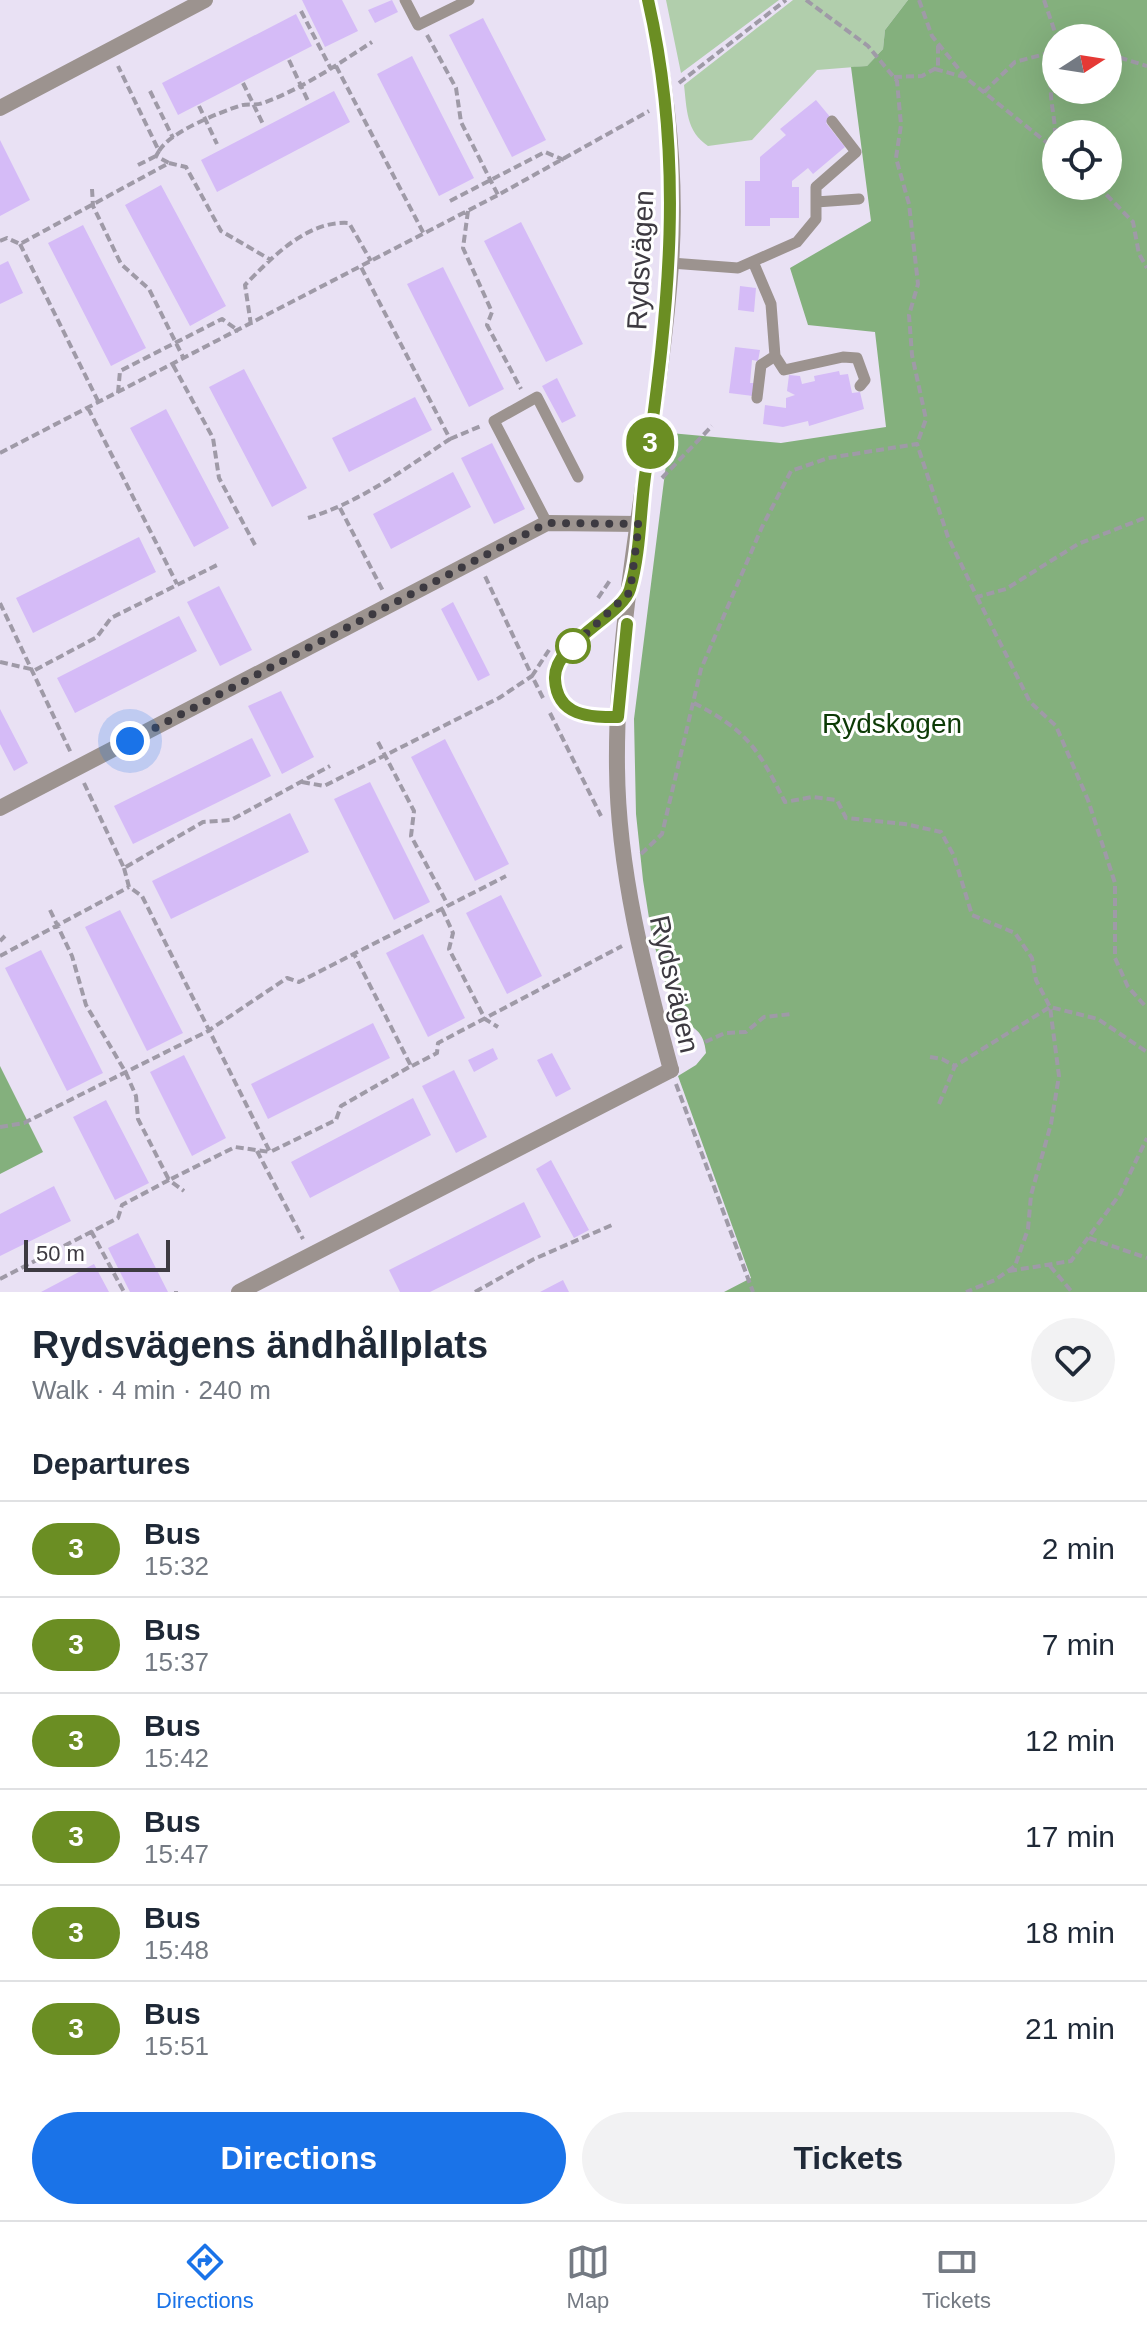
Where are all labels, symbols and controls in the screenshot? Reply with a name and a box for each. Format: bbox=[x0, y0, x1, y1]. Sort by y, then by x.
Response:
north arrow bbox=[1042, 24, 1122, 104]
map controls bbox=[1042, 24, 1122, 200]
button: locate bbox=[1042, 120, 1122, 200]
street label: Rydsvägen bbox=[621, 189, 660, 331]
line badge: 3 bbox=[624, 417, 676, 469]
text: 3 bbox=[642, 427, 658, 458]
unlabelled marker bbox=[556, 629, 590, 663]
park label: Rydskogen bbox=[822, 708, 962, 739]
your location bbox=[110, 721, 150, 761]
street label: Rydsvägen bbox=[644, 912, 705, 1056]
scale bar bbox=[24, 1236, 170, 1272]
text: 50 m bbox=[36, 1241, 85, 1266]
button: heart bbox=[1031, 1318, 1115, 1402]
text: Rydsvägens ändhållplats bbox=[32, 1324, 488, 1366]
text: Walk · 4 min · 240 m bbox=[32, 1375, 271, 1405]
text: Departures bbox=[32, 1447, 190, 1480]
text: Bus bbox=[144, 1517, 201, 1550]
text: 2 min bbox=[1042, 1532, 1115, 1565]
text: 3 bbox=[68, 1533, 84, 1564]
text: 15:32 bbox=[144, 1551, 209, 1581]
text: Bus bbox=[144, 1613, 201, 1646]
text: 7 min bbox=[1042, 1628, 1115, 1661]
text: 3 bbox=[68, 1629, 84, 1660]
text: 15:37 bbox=[144, 1647, 209, 1677]
text: Bus bbox=[144, 1709, 201, 1742]
text: 12 min bbox=[1025, 1724, 1115, 1757]
text: 3 bbox=[68, 1725, 84, 1756]
text: 15:42 bbox=[144, 1743, 209, 1773]
text: Bus bbox=[144, 1805, 201, 1838]
text: 17 min bbox=[1025, 1820, 1115, 1853]
text: 3 bbox=[68, 1821, 84, 1852]
text: 15:47 bbox=[144, 1839, 209, 1869]
text: Bus bbox=[144, 1901, 201, 1934]
text: 18 min bbox=[1025, 1916, 1115, 1949]
text: 3 bbox=[68, 1917, 84, 1948]
text: 15:48 bbox=[144, 1935, 209, 1965]
text: Bus bbox=[144, 1997, 201, 2030]
text: 21 min bbox=[1025, 2012, 1115, 2045]
text: 3 bbox=[68, 2013, 84, 2044]
text: 15:51 bbox=[144, 2031, 209, 2061]
button: Directions bbox=[32, 2112, 566, 2204]
button: Tickets bbox=[582, 2112, 1115, 2204]
tab: Directions bbox=[156, 2240, 254, 2314]
tab: Map bbox=[566, 2240, 610, 2314]
tab: Tickets bbox=[922, 2240, 991, 2314]

